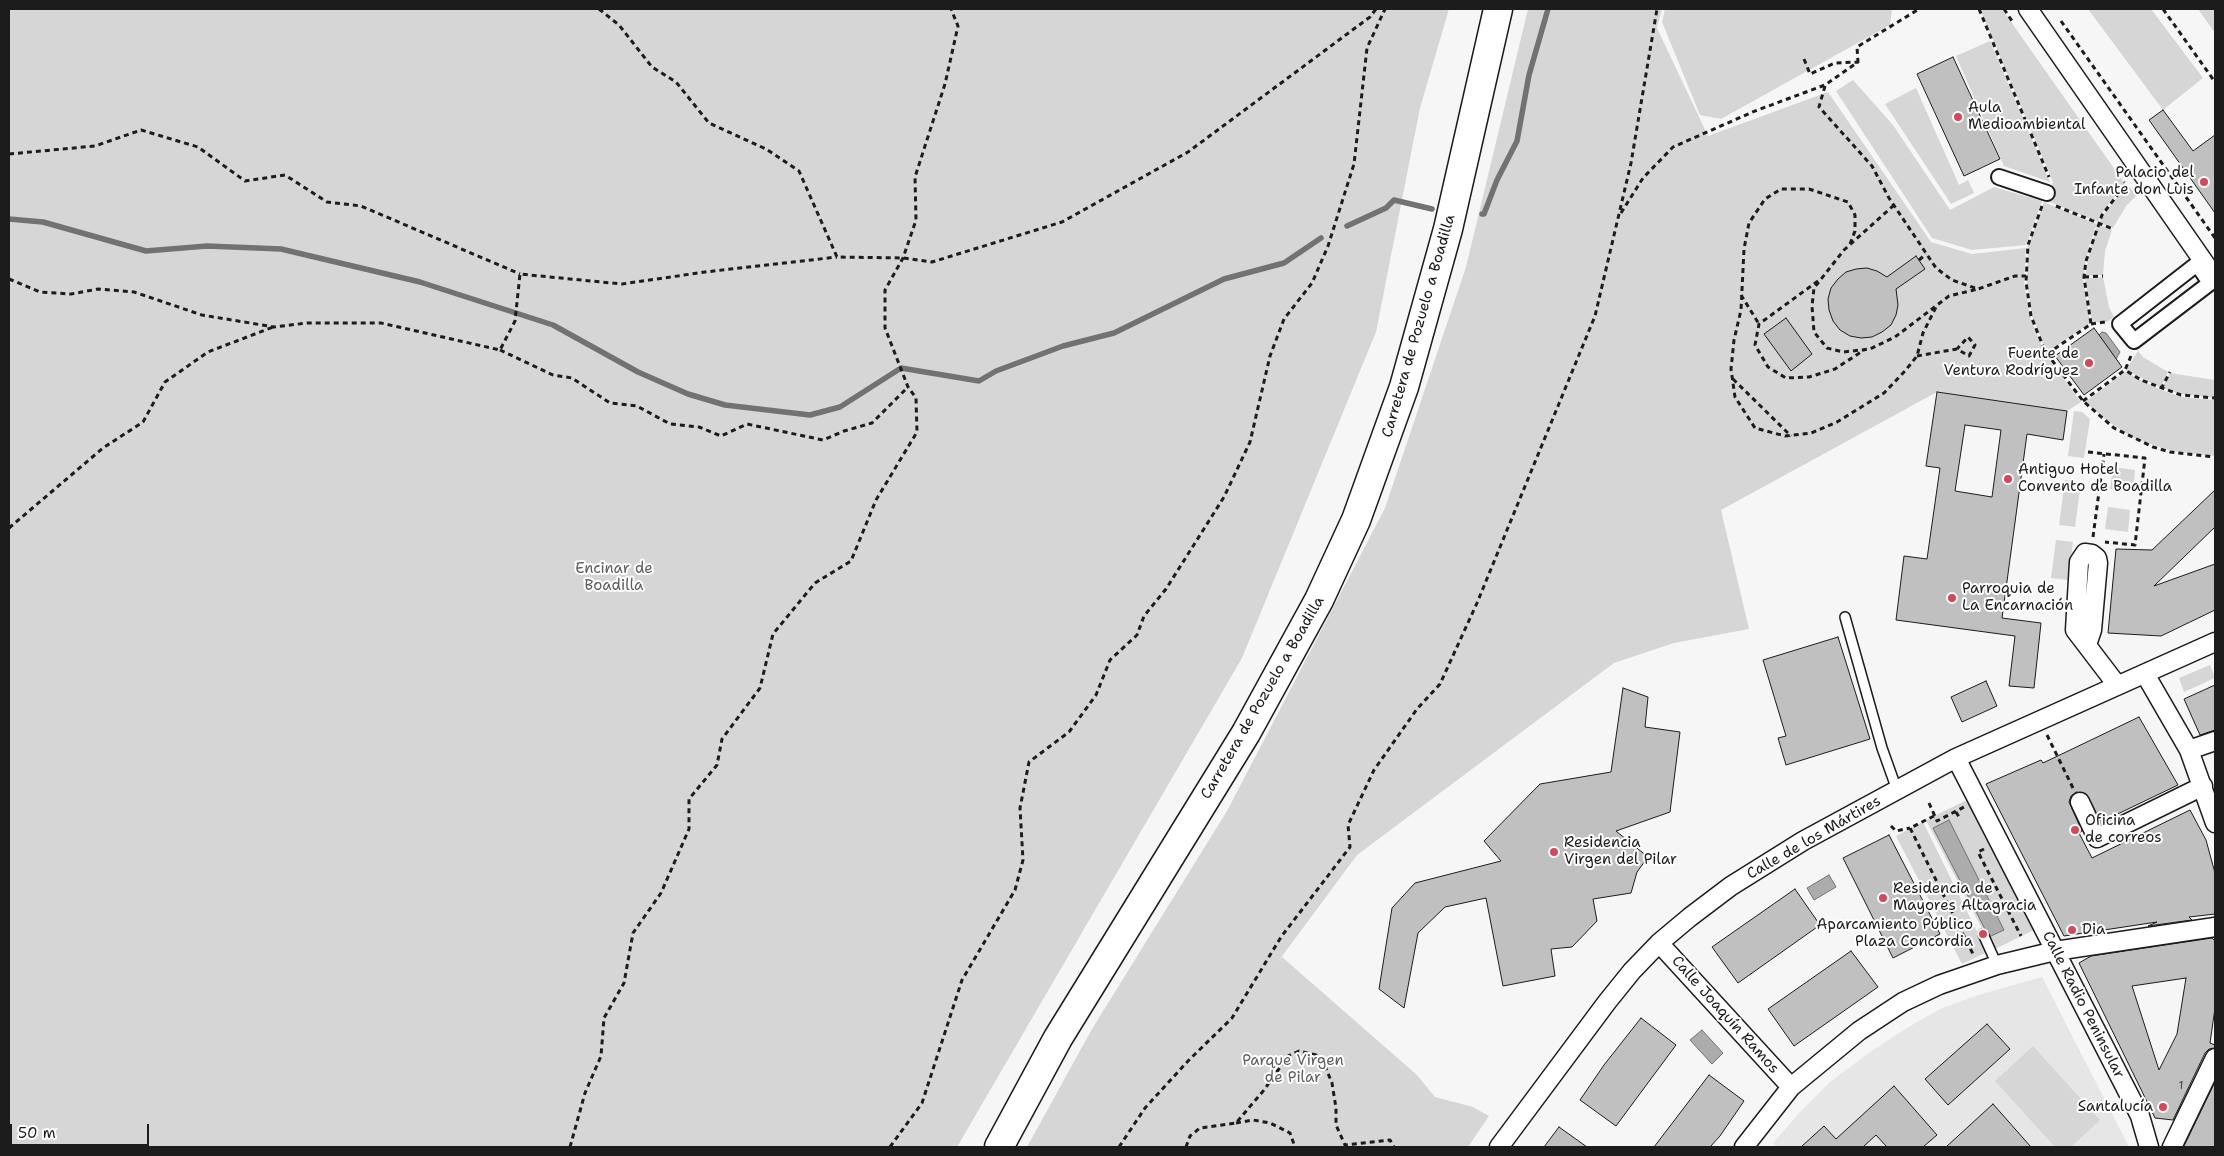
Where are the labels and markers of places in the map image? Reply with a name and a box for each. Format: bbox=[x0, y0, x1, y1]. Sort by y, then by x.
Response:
place label: Aula Medioambiental bbox=[1968, 99, 2085, 134]
marker: Aula Medioambiental bbox=[1952, 111, 1964, 123]
place label: Palacio del Infante don Luis bbox=[2074, 164, 2194, 199]
marker: Palacio del Infante don Luis bbox=[2198, 176, 2210, 188]
place label: Fuente de Ventura Rodríguez bbox=[1943, 345, 2079, 380]
marker: Fuente de Ventura Rodríguez bbox=[2083, 357, 2095, 369]
place label: Antiguo Hotel Convento de Boadilla bbox=[2018, 461, 2172, 496]
marker: Antiguo Hotel Convento de Boadilla bbox=[2002, 473, 2014, 485]
place label: Parroquia de La Encarnación bbox=[1962, 580, 2073, 615]
marker: Parroquia de La Encarnación bbox=[1946, 592, 1958, 604]
place label: Oficina de correos bbox=[2085, 812, 2162, 847]
marker: Oficina de correos bbox=[2069, 824, 2081, 836]
place label: Residencia Virgen del Pilar bbox=[1564, 834, 1677, 869]
marker: Residencia Virgen del Pilar bbox=[1548, 846, 1560, 858]
place label: Residencia de Mayores Altagracia bbox=[1893, 880, 2036, 915]
marker: Residencia de Mayores Altagracia bbox=[1877, 892, 1889, 904]
place label: Aparcamiento Público Plaza Concordia bbox=[1817, 916, 1973, 951]
place label: Dia bbox=[2082, 921, 2105, 939]
marker: Dia bbox=[2066, 924, 2078, 936]
marker: Aparcamiento Público Plaza Concordia bbox=[1977, 928, 1989, 940]
place label: Santalucía bbox=[2078, 1098, 2153, 1116]
marker: Santalucía bbox=[2157, 1101, 2169, 1113]

